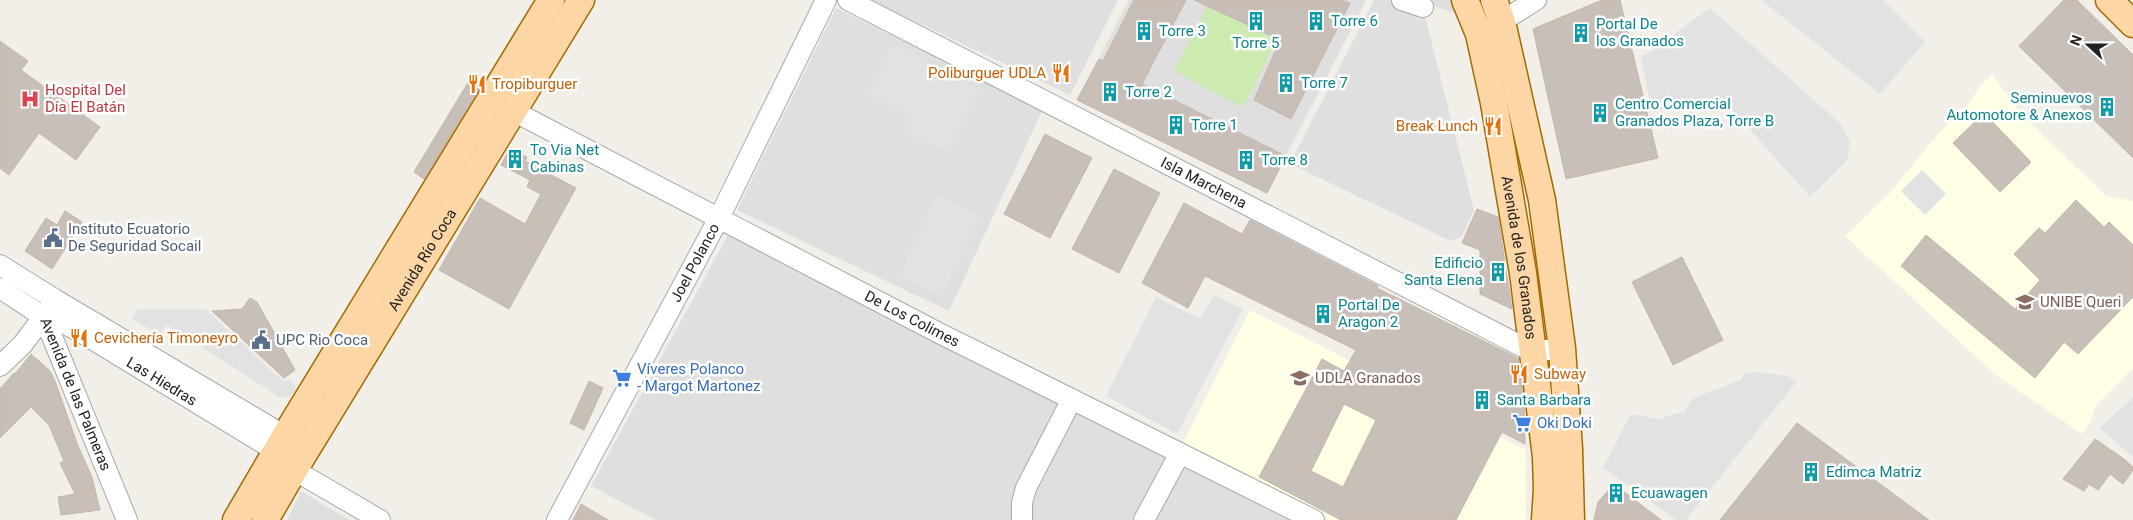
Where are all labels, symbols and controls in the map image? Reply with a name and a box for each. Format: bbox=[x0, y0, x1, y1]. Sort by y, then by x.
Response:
building icon: Torre 5 bbox=[1245, 10, 1267, 32]
building icon: Torre 6 bbox=[1305, 10, 1327, 32]
place label: Torre 6 bbox=[1331, 12, 1378, 30]
place label: Portal De los Granados bbox=[1596, 15, 1684, 50]
building icon: Torre 3 bbox=[1133, 20, 1155, 42]
north arrow bbox=[2063, 20, 2113, 70]
place label: Torre 3 bbox=[1159, 22, 1206, 40]
building icon: Portal De los Granados bbox=[1570, 22, 1592, 44]
text: N bbox=[2067, 33, 2085, 48]
place label: Torre 5 bbox=[1233, 34, 1279, 52]
restaurant icon: Poliburguer UDLA bbox=[1050, 62, 1072, 84]
place label: Poliburguer UDLA bbox=[928, 64, 1046, 82]
building icon: Torre 7 bbox=[1275, 72, 1297, 94]
restaurant icon: Tropiburguer bbox=[466, 73, 488, 95]
place label: Torre 7 bbox=[1301, 74, 1348, 92]
place label: Tropiburguer bbox=[492, 75, 577, 93]
place label: Hospital Del Día El Batán bbox=[45, 81, 126, 116]
building icon: Torre 2 bbox=[1099, 81, 1121, 103]
place label: Torre 2 bbox=[1125, 83, 1172, 101]
hospital icon: Hospital Del Día El Batán bbox=[19, 88, 41, 110]
place label: Seminuevos Automotore & Anexos bbox=[1946, 89, 2092, 124]
place label: Centro Comercial Granados Plaza, Torre B bbox=[1615, 95, 1774, 130]
building icon: Seminuevos Automotore & Anexos bbox=[2096, 96, 2118, 118]
building icon: Centro Comercial Granados Plaza, Torre B bbox=[1589, 102, 1611, 124]
building icon: Torre 1 bbox=[1165, 114, 1187, 136]
restaurant icon: Break Lunch bbox=[1482, 115, 1504, 137]
place label: Torre 1 bbox=[1191, 116, 1238, 134]
place label: Break Lunch bbox=[1396, 117, 1478, 135]
place label: To Via Net Cabinas bbox=[530, 141, 599, 176]
building icon: To Via Net Cabinas bbox=[504, 148, 526, 170]
building icon: Torre 8 bbox=[1235, 149, 1257, 171]
place label: Torre 8 bbox=[1261, 151, 1308, 169]
street label: Isla Marchena bbox=[1158, 153, 1250, 212]
street label: Avenida de los Granados bbox=[1498, 174, 1540, 340]
street label: Avenida Río Coca bbox=[384, 205, 460, 314]
place label: Instituto Ecuatorio De Seguridad Socail bbox=[68, 220, 201, 255]
street label: Joel Polanco bbox=[667, 220, 723, 305]
public building icon: Instituto Ecuatorio De Seguridad Socail bbox=[42, 227, 64, 249]
place label: Edificio Santa Elena bbox=[1404, 254, 1483, 289]
building icon: Edificio Santa Elena bbox=[1487, 261, 1509, 283]
street label: De Los Colimes bbox=[862, 287, 962, 351]
school or university icon: UNIBE Queri bbox=[2014, 291, 2036, 313]
place label: UNIBE Queri bbox=[2040, 293, 2121, 311]
place label: Portal De Aragon 2 bbox=[1338, 296, 1400, 331]
building icon: Portal De Aragon 2 bbox=[1312, 303, 1334, 325]
street label: Avenida de las Palmeras bbox=[36, 315, 115, 473]
restaurant icon: Cevichería Timoneyro bbox=[68, 327, 90, 349]
place label: Cevichería Timoneyro bbox=[94, 329, 238, 347]
public building icon: UPC Rio Coca bbox=[250, 329, 272, 351]
place label: UPC Rio Coca bbox=[276, 331, 368, 349]
street label: Las Hiedras bbox=[123, 353, 200, 410]
place label: Víveres Polanco - Margot Martonez bbox=[637, 360, 760, 395]
restaurant icon: Subway bbox=[1508, 363, 1530, 385]
place label: Subway bbox=[1534, 365, 1586, 383]
supermarket icon: Víveres Polanco - Margot Martonez bbox=[611, 367, 633, 389]
school or university icon: UDLA Granados bbox=[1289, 367, 1311, 389]
place label: UDLA Granados bbox=[1315, 369, 1421, 387]
building icon: Santa Barbara bbox=[1471, 389, 1493, 411]
place label: Santa Barbara bbox=[1497, 391, 1591, 409]
supermarket icon: Oki Doki bbox=[1511, 412, 1533, 434]
place label: Oki Doki bbox=[1537, 414, 1592, 432]
building icon: Edimca Matriz bbox=[1800, 461, 1822, 483]
place label: Edimca Matriz bbox=[1826, 463, 1922, 481]
building icon: Ecuawagen bbox=[1605, 482, 1627, 504]
place label: Ecuawagen bbox=[1631, 484, 1708, 502]

